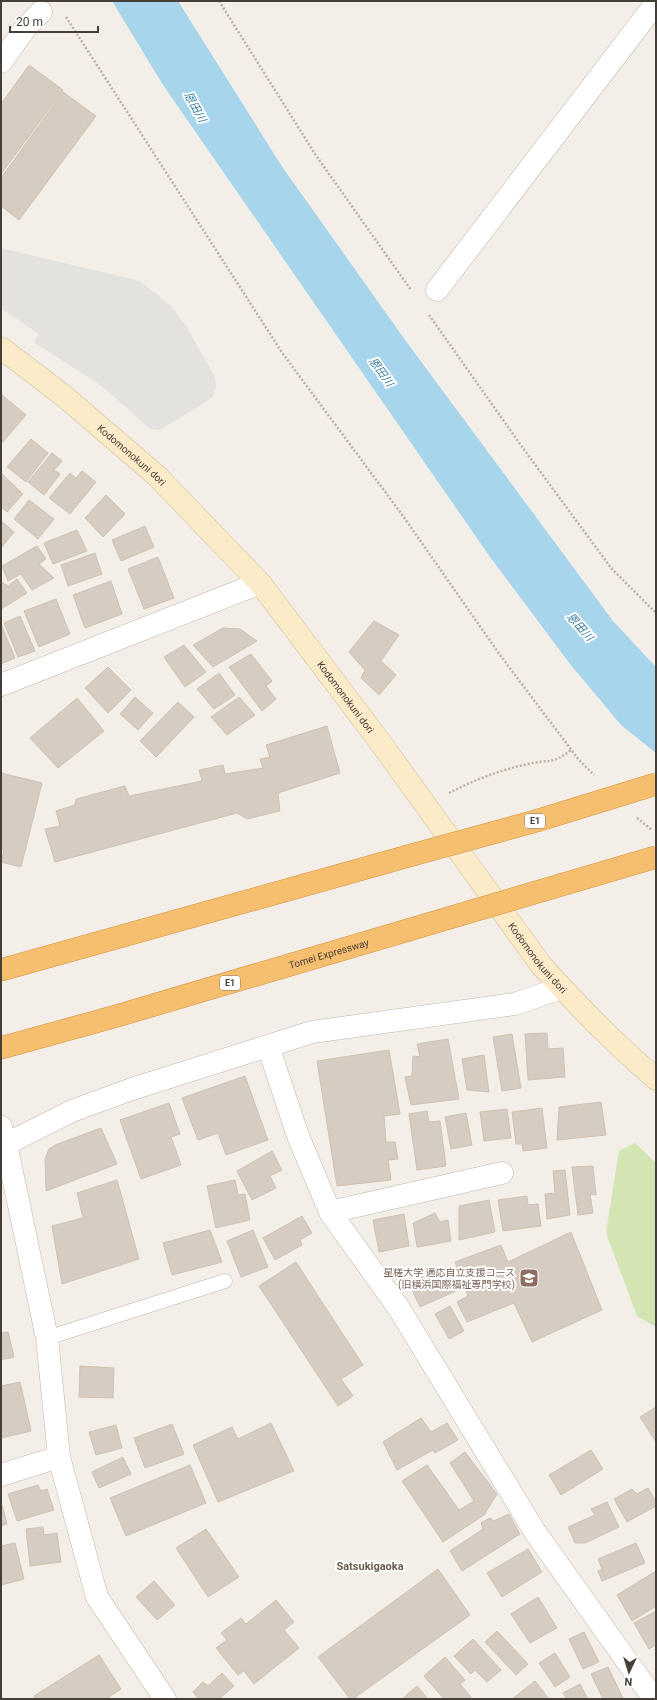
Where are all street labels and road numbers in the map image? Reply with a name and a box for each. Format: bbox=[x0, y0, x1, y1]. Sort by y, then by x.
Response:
street label: Kodomonokuni dori bbox=[95, 422, 168, 488]
street label: Kodomonokuni dori bbox=[315, 659, 377, 735]
road number: E1 bbox=[525, 814, 545, 828]
street label: Kodomonokuni dori bbox=[507, 920, 569, 995]
street label: Tomei Expressway bbox=[287, 936, 370, 970]
road number: E1 bbox=[220, 976, 240, 990]

